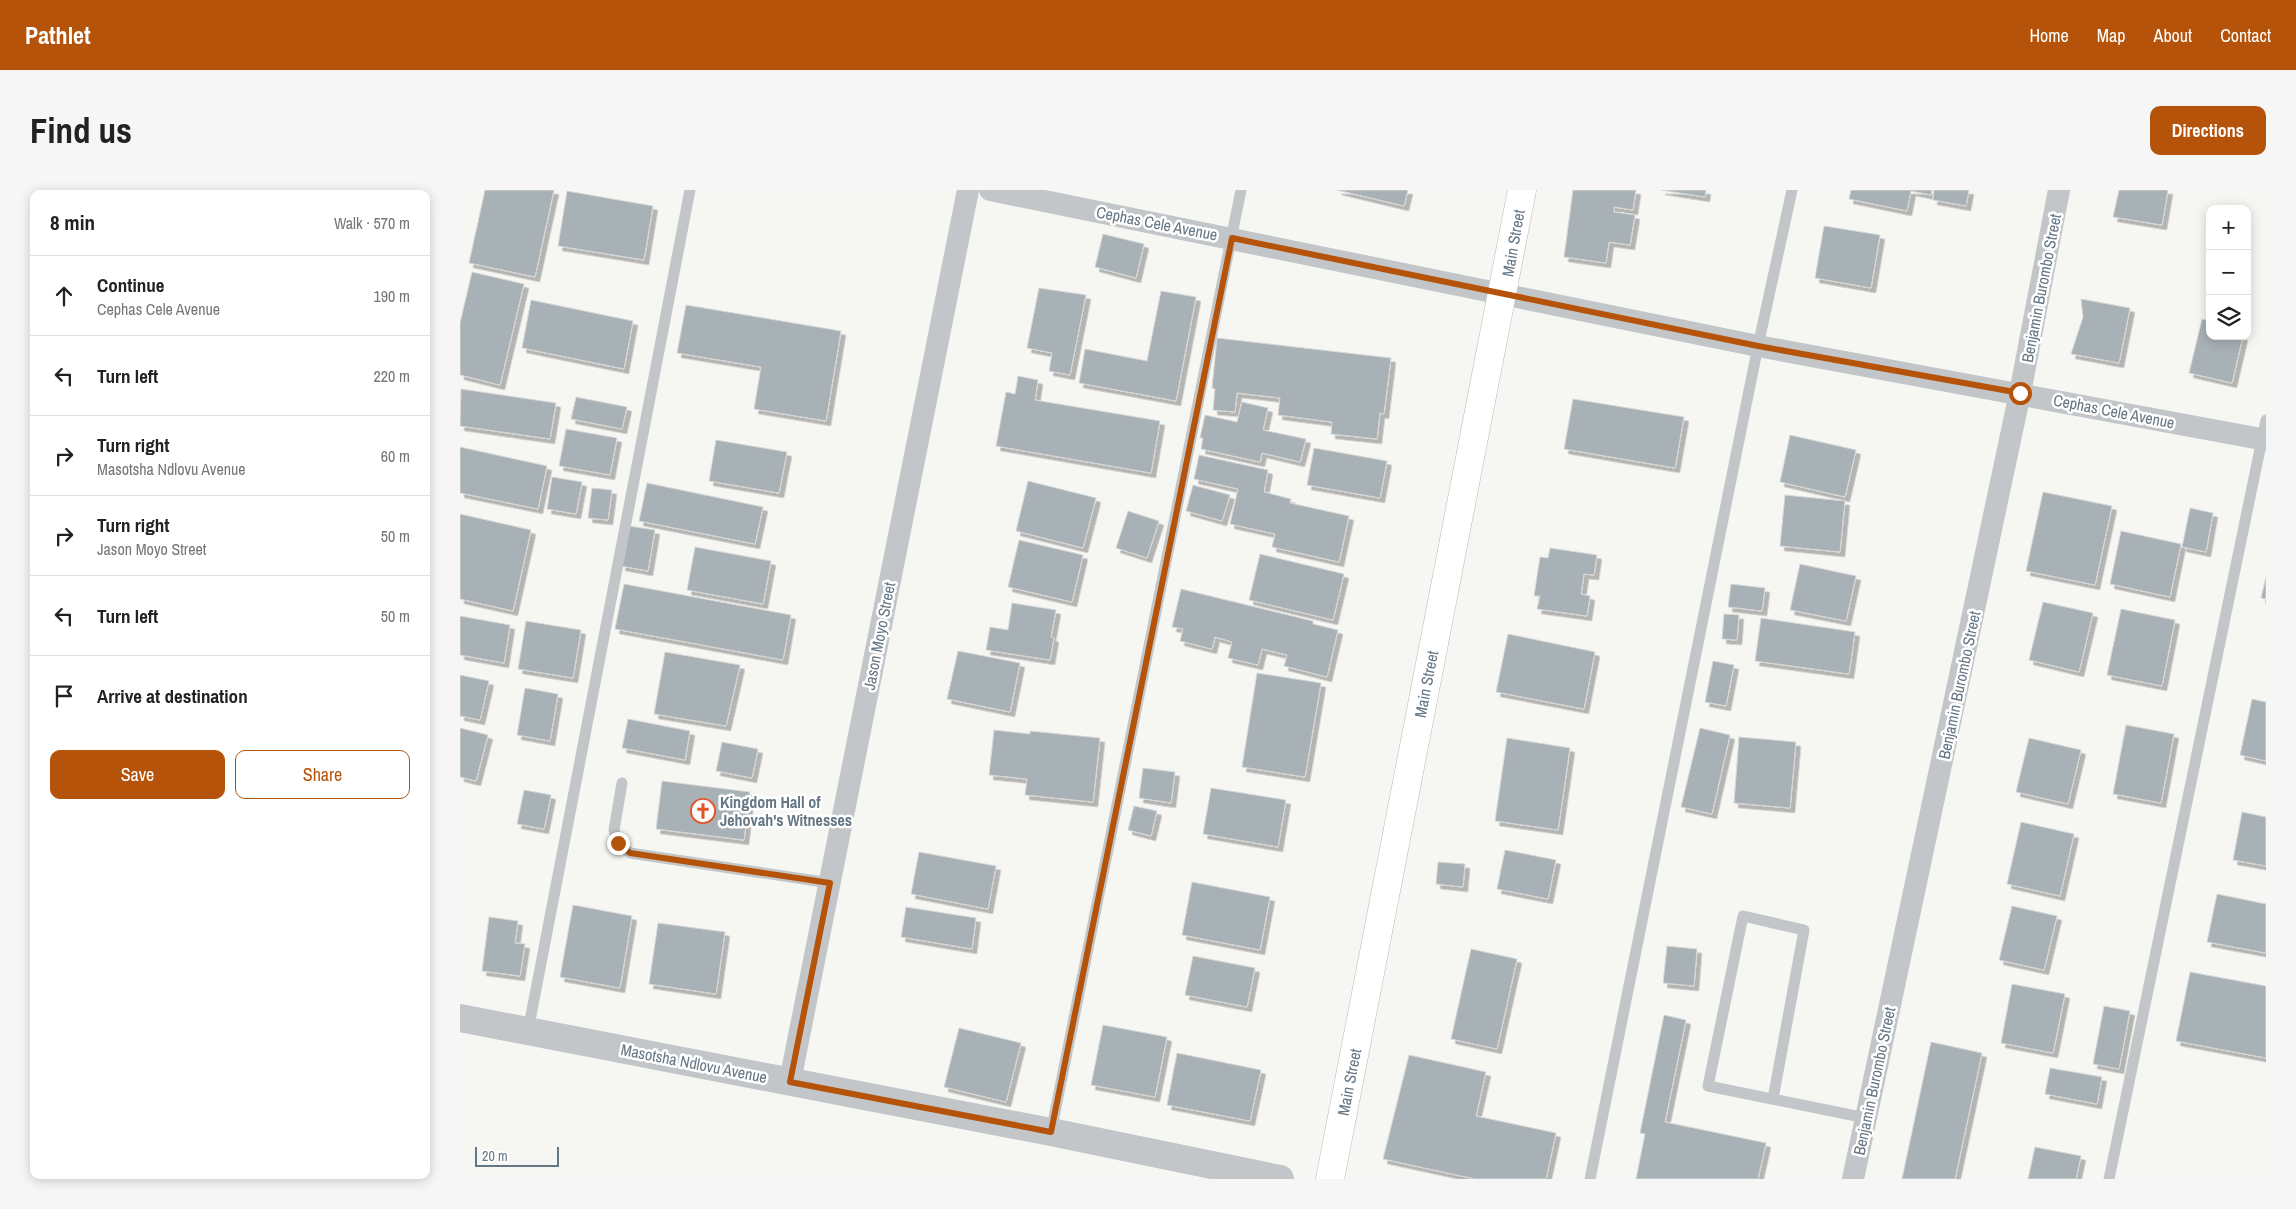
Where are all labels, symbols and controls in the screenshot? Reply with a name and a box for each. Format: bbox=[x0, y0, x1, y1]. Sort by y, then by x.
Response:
text: Pathlet bbox=[25, 19, 91, 51]
text: Home bbox=[2029, 23, 2069, 48]
text: Map bbox=[2097, 23, 2126, 48]
text: About bbox=[2154, 23, 2192, 48]
text: Contact bbox=[2220, 23, 2271, 48]
button: Directions bbox=[2150, 106, 2266, 155]
text: Find us bbox=[30, 107, 132, 154]
street label: Cephas Cele Avenue bbox=[1095, 200, 1219, 246]
map controls bbox=[2206, 205, 2251, 340]
button: + bbox=[2206, 205, 2251, 250]
street label: Main Street bbox=[1496, 207, 1530, 278]
text: 8 min bbox=[50, 208, 95, 237]
street label: Benjamin Burombo Street bbox=[2016, 211, 2066, 364]
text: Walk · 570 m bbox=[334, 212, 410, 234]
button: − bbox=[2206, 250, 2251, 295]
text: Continue bbox=[97, 272, 165, 298]
icon: ahead bbox=[50, 282, 78, 310]
text: 190 m bbox=[374, 285, 410, 307]
button: layers bbox=[2206, 295, 2251, 340]
text: Cephas Cele Avenue bbox=[97, 298, 220, 320]
icon: left bbox=[50, 362, 78, 390]
text: Turn left bbox=[97, 363, 158, 389]
text: 220 m bbox=[374, 365, 410, 387]
route start bbox=[2009, 382, 2032, 405]
street label: Cephas Cele Avenue bbox=[2052, 388, 2176, 434]
text: Turn right bbox=[97, 432, 169, 458]
icon: right bbox=[50, 442, 78, 470]
text: 60 m bbox=[381, 445, 410, 467]
text: Masotsha Ndlovu Avenue bbox=[97, 458, 246, 480]
text: Turn right bbox=[97, 512, 169, 538]
icon: right bbox=[50, 522, 78, 550]
text: 50 m bbox=[381, 525, 410, 547]
text: Jason Moyo Street bbox=[97, 538, 206, 560]
street label: Jason Moyo Street bbox=[858, 580, 900, 692]
icon: left bbox=[50, 602, 78, 630]
text: Turn left bbox=[97, 603, 158, 629]
text: 50 m bbox=[381, 605, 410, 627]
street label: Benjamin Burombo Street bbox=[1933, 609, 1986, 761]
street label: Main Street bbox=[1409, 648, 1443, 719]
icon: arrive bbox=[50, 682, 78, 710]
text: Arrive at destination bbox=[97, 683, 248, 709]
button: Save bbox=[50, 750, 225, 799]
button: Share bbox=[235, 750, 410, 799]
place label: Kingdom Hall of Jehovah's Witnesses bbox=[720, 791, 852, 831]
church icon: Kingdom Hall of Jehovah's Witnesses bbox=[690, 798, 716, 824]
route end bbox=[607, 832, 630, 855]
street label: Benjamin Burombo Street bbox=[1848, 1005, 1901, 1157]
street label: Masotsha Ndlovu Avenue bbox=[619, 1038, 769, 1088]
street label: Main Street bbox=[1332, 1046, 1366, 1117]
scale bar bbox=[475, 1144, 559, 1167]
text: 20 m bbox=[482, 1147, 508, 1165]

